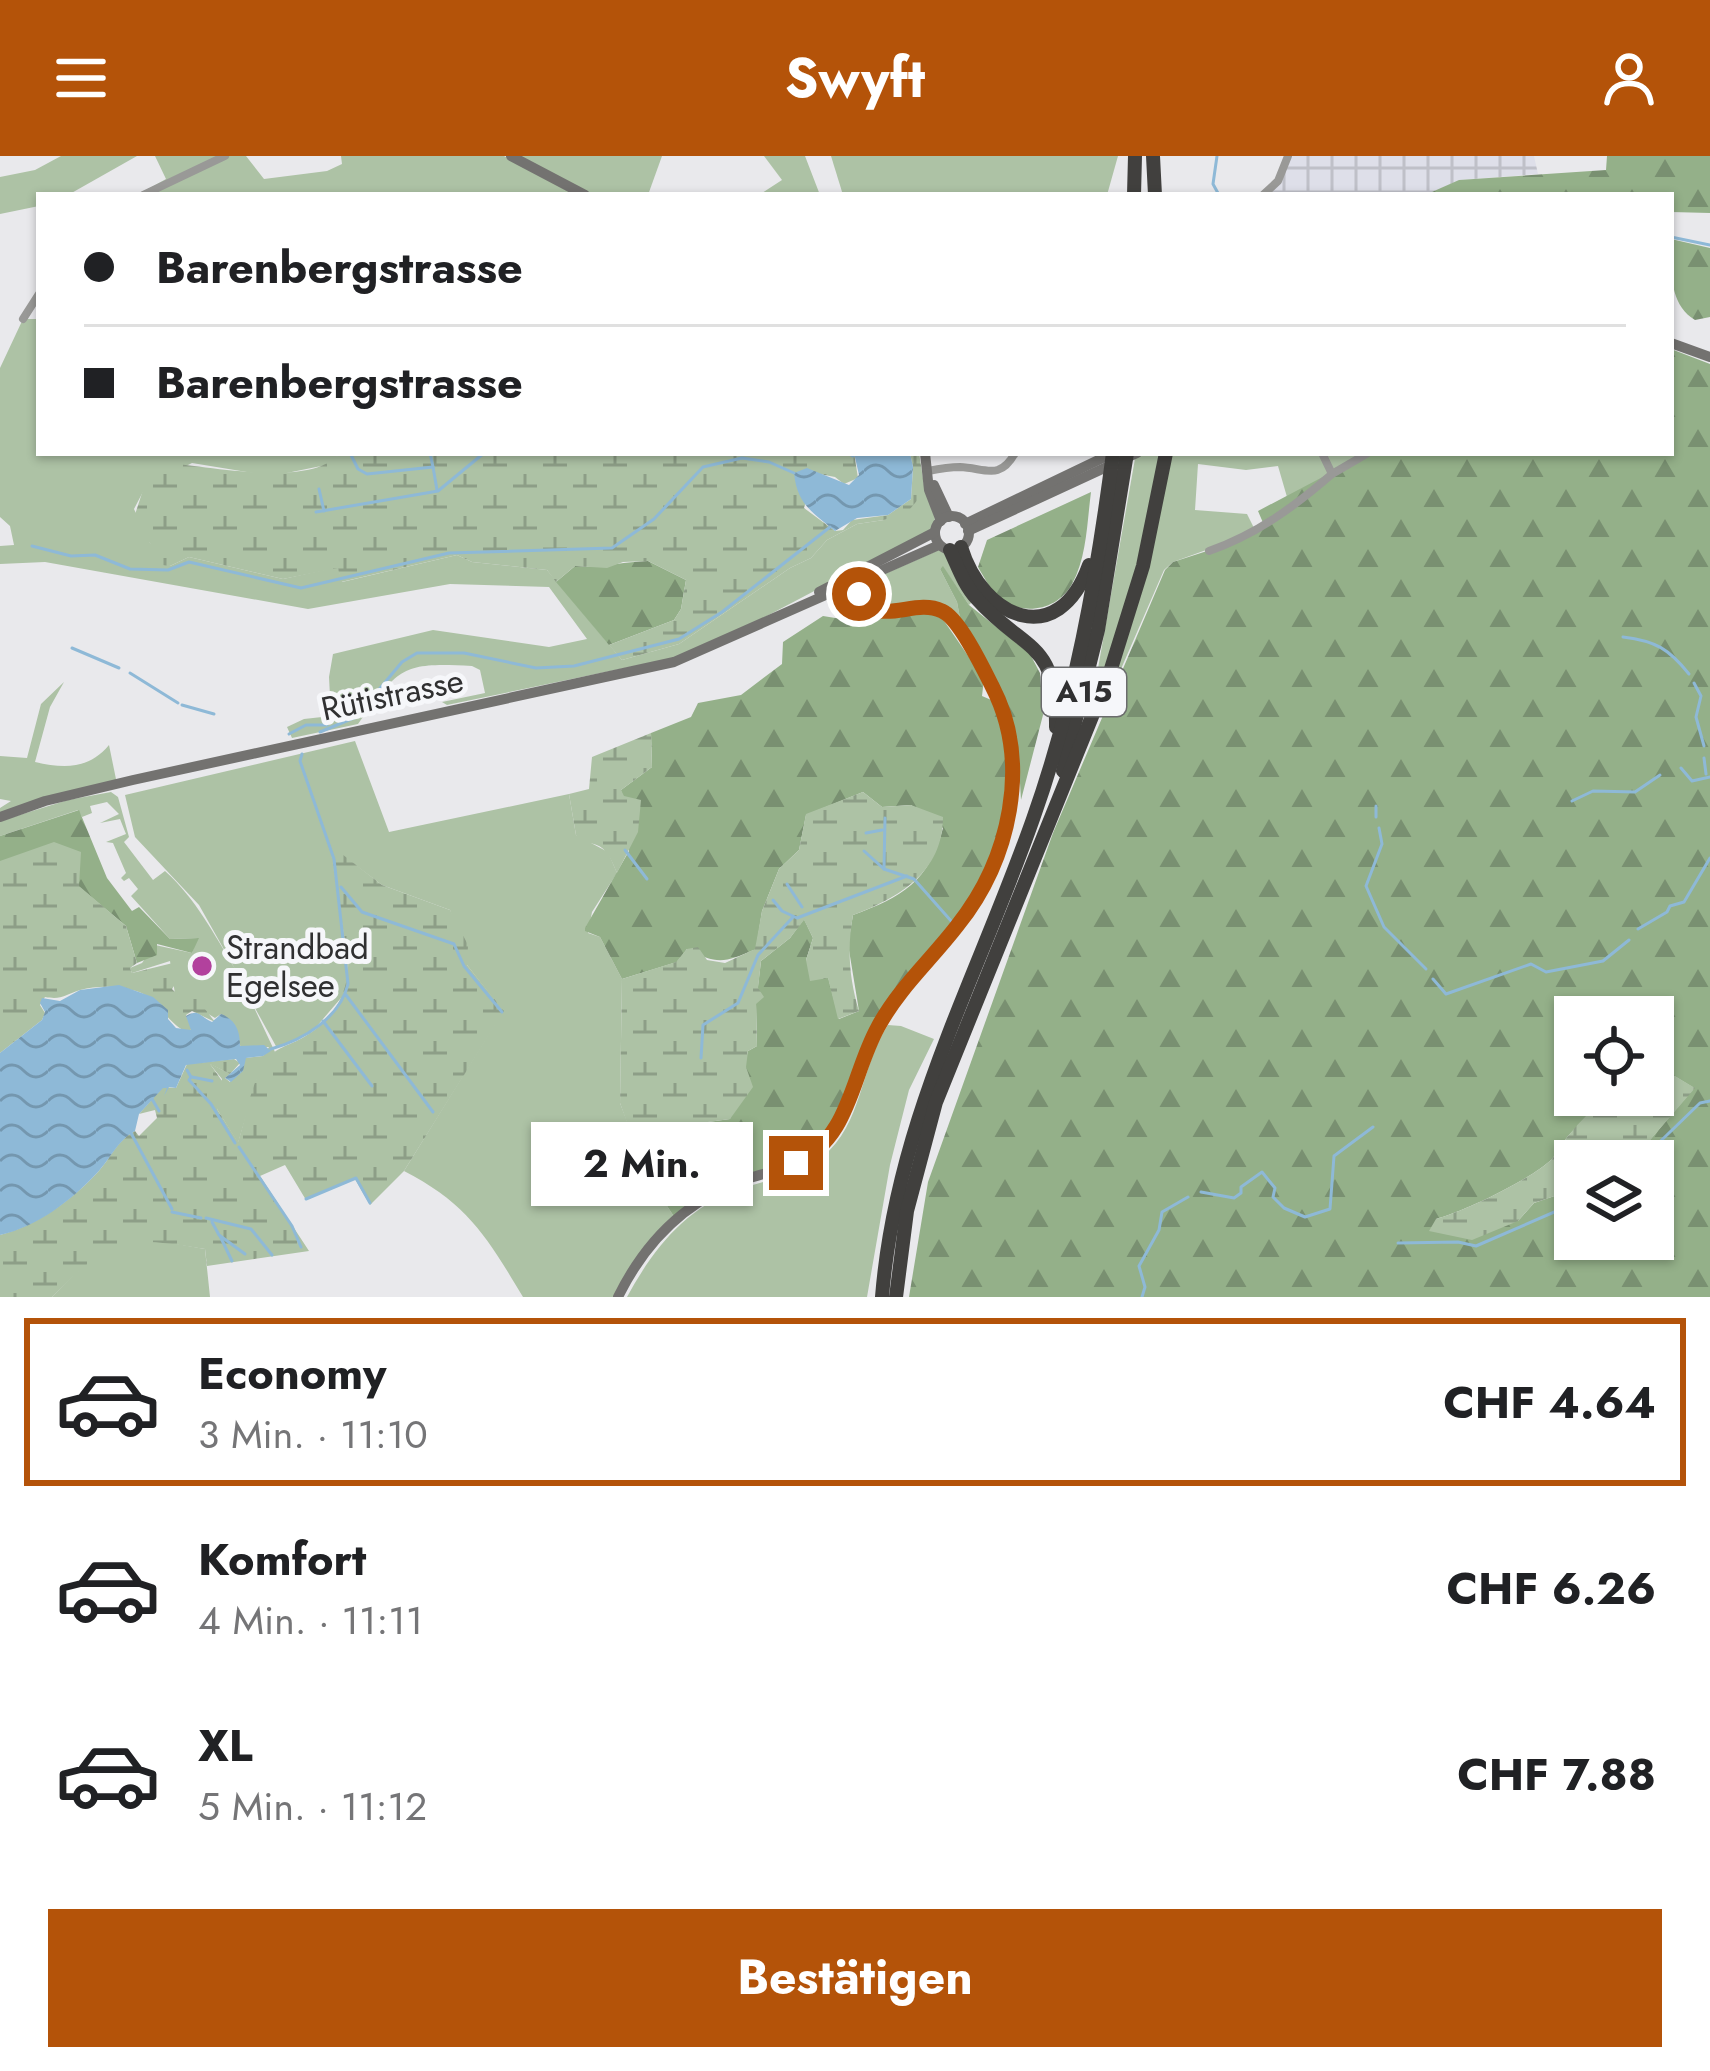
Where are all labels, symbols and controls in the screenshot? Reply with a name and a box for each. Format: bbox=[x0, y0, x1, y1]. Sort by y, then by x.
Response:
text: Swyft bbox=[785, 39, 925, 117]
icon: menu bbox=[48, 45, 114, 111]
icon: person bbox=[1596, 45, 1662, 111]
text: Barenbergstrasse bbox=[156, 235, 523, 300]
text: Barenbergstrasse bbox=[156, 350, 523, 415]
route start bbox=[832, 567, 886, 621]
street label: Rütistrasse bbox=[317, 657, 468, 732]
road number: A15 bbox=[1042, 668, 1126, 716]
place label: Strandbad Egelsee bbox=[226, 924, 369, 1009]
marker: Strandbad Egelsee bbox=[189, 953, 215, 979]
map controls bbox=[1554, 996, 1674, 1260]
button: locate bbox=[1554, 996, 1674, 1116]
callout: 2 Min. bbox=[532, 1121, 754, 1205]
text: 2 Min. bbox=[583, 1135, 701, 1192]
route end bbox=[769, 1136, 823, 1190]
button: layers bbox=[1554, 1140, 1674, 1260]
text: Economy bbox=[198, 1341, 386, 1406]
icon: car bbox=[54, 1348, 162, 1456]
text: CHF 4.64 bbox=[1443, 1370, 1656, 1435]
text: 3 Min. · 11:10 bbox=[198, 1406, 428, 1463]
text: Komfort bbox=[198, 1527, 366, 1592]
icon: car bbox=[54, 1534, 162, 1642]
text: CHF 6.26 bbox=[1446, 1556, 1656, 1621]
text: 4 Min. · 11:11 bbox=[198, 1592, 423, 1649]
text: XL bbox=[198, 1713, 253, 1778]
icon: car bbox=[54, 1720, 162, 1828]
text: CHF 7.88 bbox=[1457, 1742, 1656, 1807]
text: 5 Min. · 11:12 bbox=[198, 1778, 427, 1835]
button: Bestätigen bbox=[48, 1909, 1662, 2047]

